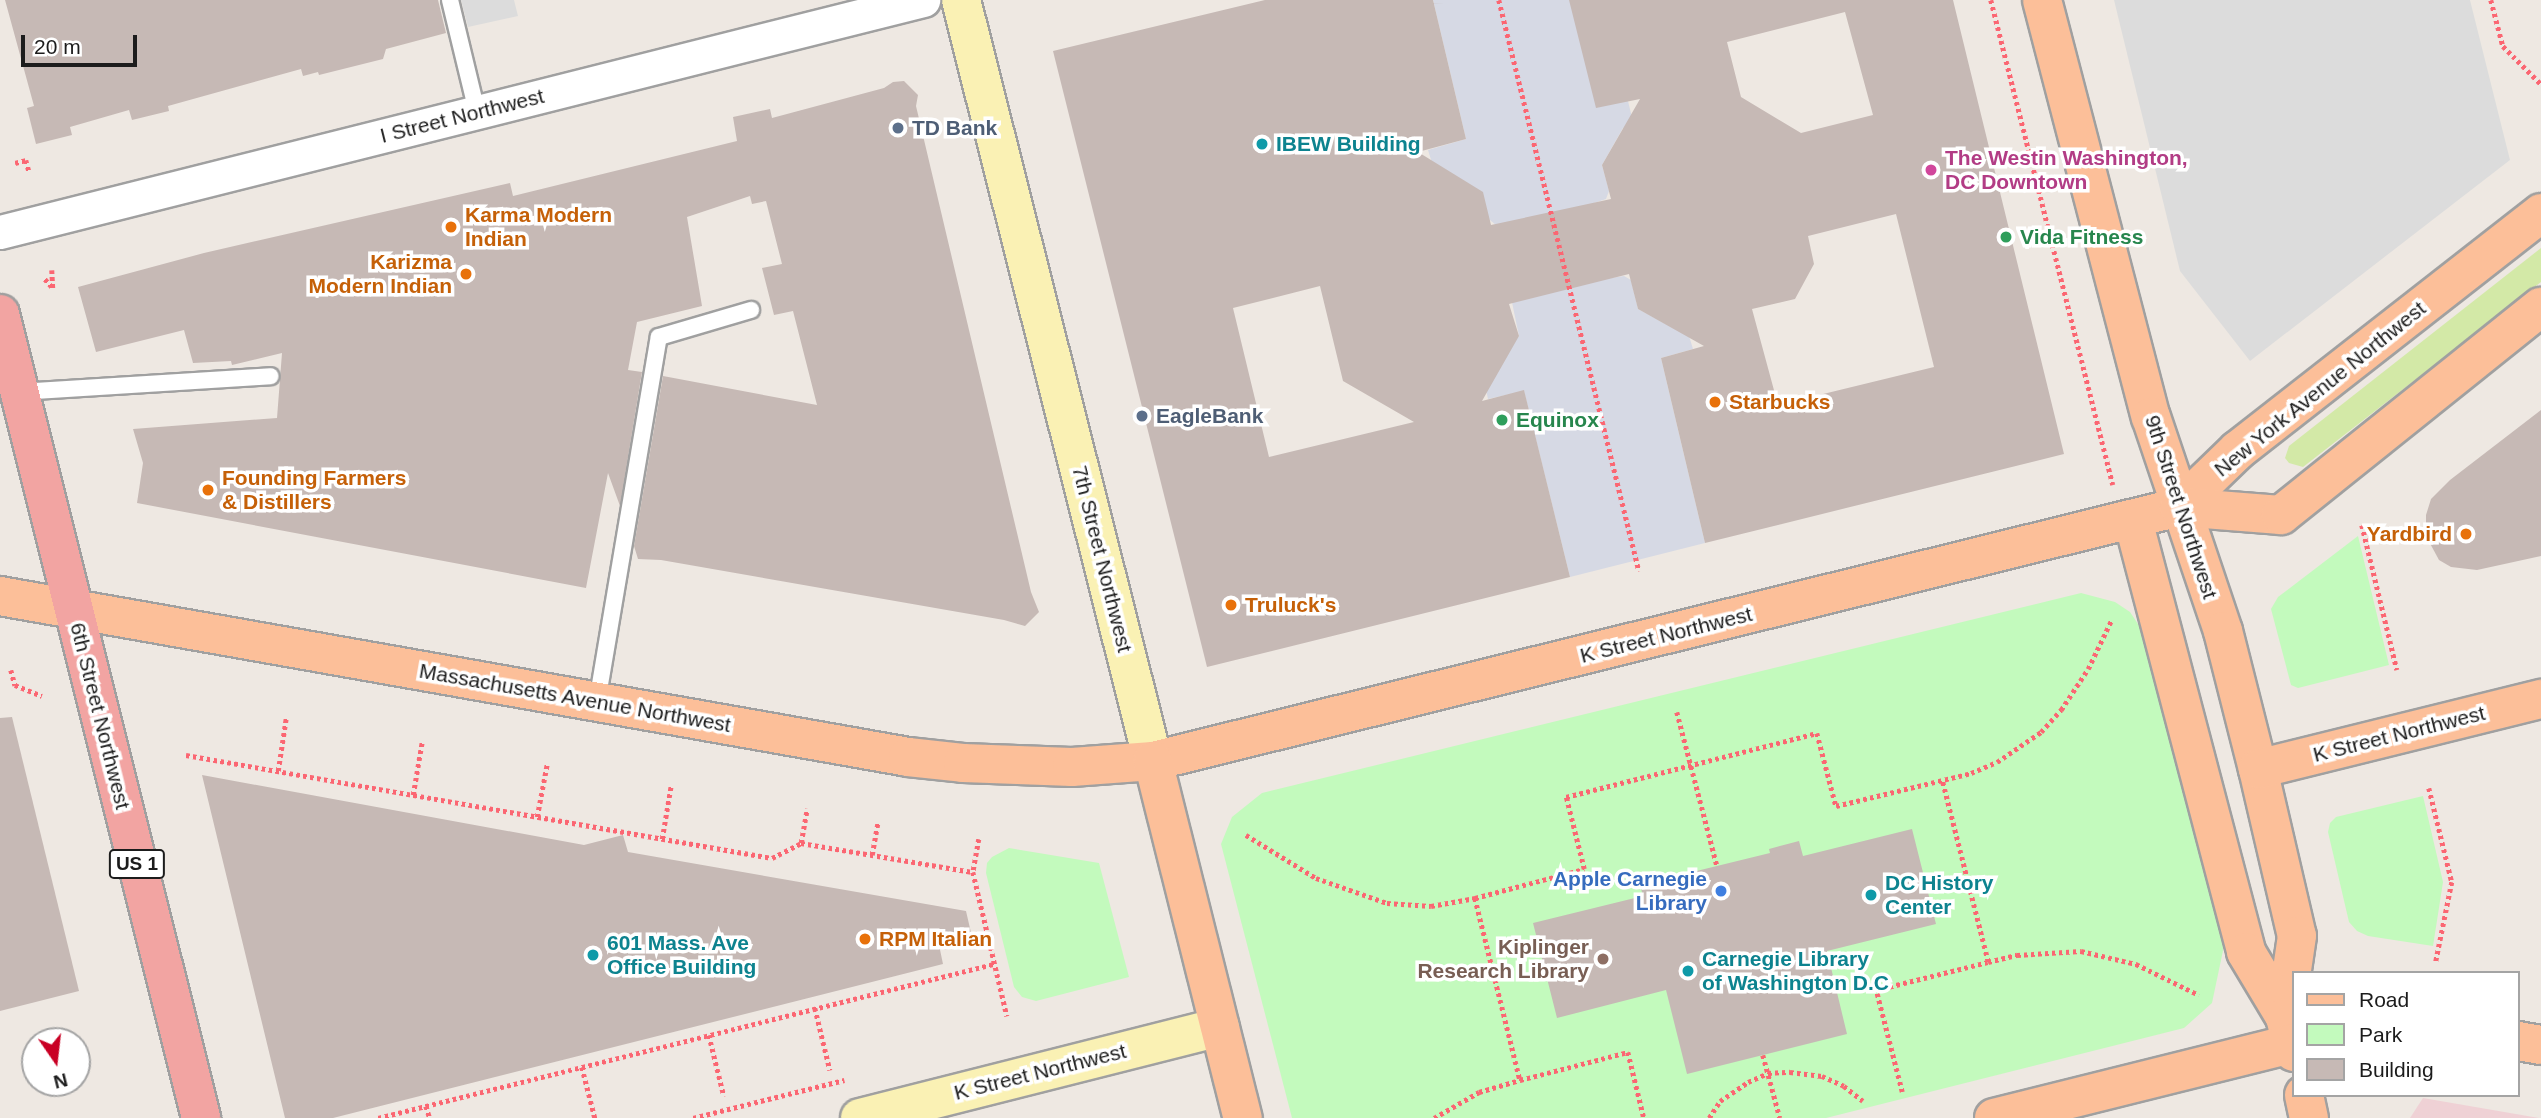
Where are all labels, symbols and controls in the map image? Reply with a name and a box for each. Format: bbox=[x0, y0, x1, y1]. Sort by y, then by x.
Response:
scale bar bbox=[24, 21, 140, 65]
text: 20 m bbox=[34, 35, 81, 58]
street label: I Street Northwest bbox=[377, 83, 547, 149]
place label: TD Bank bbox=[912, 115, 997, 141]
marker: TD Bank bbox=[890, 120, 906, 136]
place label: IBEW Building bbox=[1276, 131, 1421, 157]
marker: IBEW Building bbox=[1254, 136, 1270, 152]
place label: The Westin Washington, DC Downtown bbox=[1945, 145, 2188, 195]
marker: The Westin Washington, DC Downtown bbox=[1923, 162, 1939, 178]
place label: Karma Modern Indian bbox=[465, 202, 612, 252]
marker: Karma Modern Indian bbox=[443, 219, 459, 235]
place label: Vida Fitness bbox=[2020, 224, 2143, 250]
marker: Vida Fitness bbox=[1998, 229, 2014, 245]
place label: Karizma Modern Indian bbox=[309, 249, 452, 299]
marker: Karizma Modern Indian bbox=[458, 266, 474, 282]
street label: New York Avenue Northwest bbox=[2209, 295, 2431, 483]
place label: Starbucks bbox=[1729, 389, 1831, 415]
marker: Starbucks bbox=[1707, 394, 1723, 410]
place label: EagleBank bbox=[1156, 403, 1263, 429]
place label: Equinox bbox=[1516, 407, 1599, 433]
marker: EagleBank bbox=[1134, 408, 1150, 424]
marker: Equinox bbox=[1494, 412, 1510, 428]
street label: 9th Street Northwest bbox=[2139, 412, 2223, 602]
street label: 7th Street Northwest bbox=[1067, 463, 1137, 655]
place label: Founding Farmers & Distillers bbox=[222, 465, 406, 515]
marker: Founding Farmers & Distillers bbox=[200, 482, 216, 498]
place label: Yardbird bbox=[2367, 521, 2452, 547]
marker: Yardbird bbox=[2458, 526, 2474, 542]
place label: Truluck's bbox=[1245, 592, 1336, 618]
marker: Truluck's bbox=[1223, 597, 1239, 613]
street label: K Street Northwest bbox=[1577, 601, 1755, 669]
street label: 6th Street Northwest bbox=[65, 620, 135, 812]
street label: Massachusetts Avenue Northwest bbox=[417, 658, 733, 738]
street label: K Street Northwest bbox=[2310, 700, 2488, 768]
road number: US 1 bbox=[107, 848, 167, 880]
place label: Apple Carnegie Library bbox=[1553, 866, 1707, 916]
place label: DC History Center bbox=[1885, 870, 1994, 920]
marker: Apple Carnegie Library bbox=[1713, 883, 1729, 899]
marker: DC History Center bbox=[1863, 887, 1879, 903]
place label: RPM Italian bbox=[879, 926, 992, 952]
place label: 601 Mass. Ave Office Building bbox=[607, 930, 756, 980]
marker: RPM Italian bbox=[857, 931, 873, 947]
place label: Kiplinger Research Library bbox=[1417, 934, 1589, 984]
place label: Carnegie Library of Washington D.C bbox=[1702, 946, 1889, 996]
marker: 601 Mass. Ave Office Building bbox=[585, 947, 601, 963]
marker: Kiplinger Research Library bbox=[1595, 951, 1611, 967]
marker: Carnegie Library of Washington D.C bbox=[1680, 963, 1696, 979]
legend bbox=[2292, 971, 2520, 1097]
text: Road bbox=[2359, 988, 2409, 1011]
text: Park bbox=[2359, 1023, 2402, 1046]
north arrow bbox=[21, 1027, 91, 1097]
street label: K Street Northwest bbox=[951, 1038, 1129, 1106]
text: Building bbox=[2359, 1058, 2434, 1081]
text: N bbox=[52, 1069, 70, 1093]

